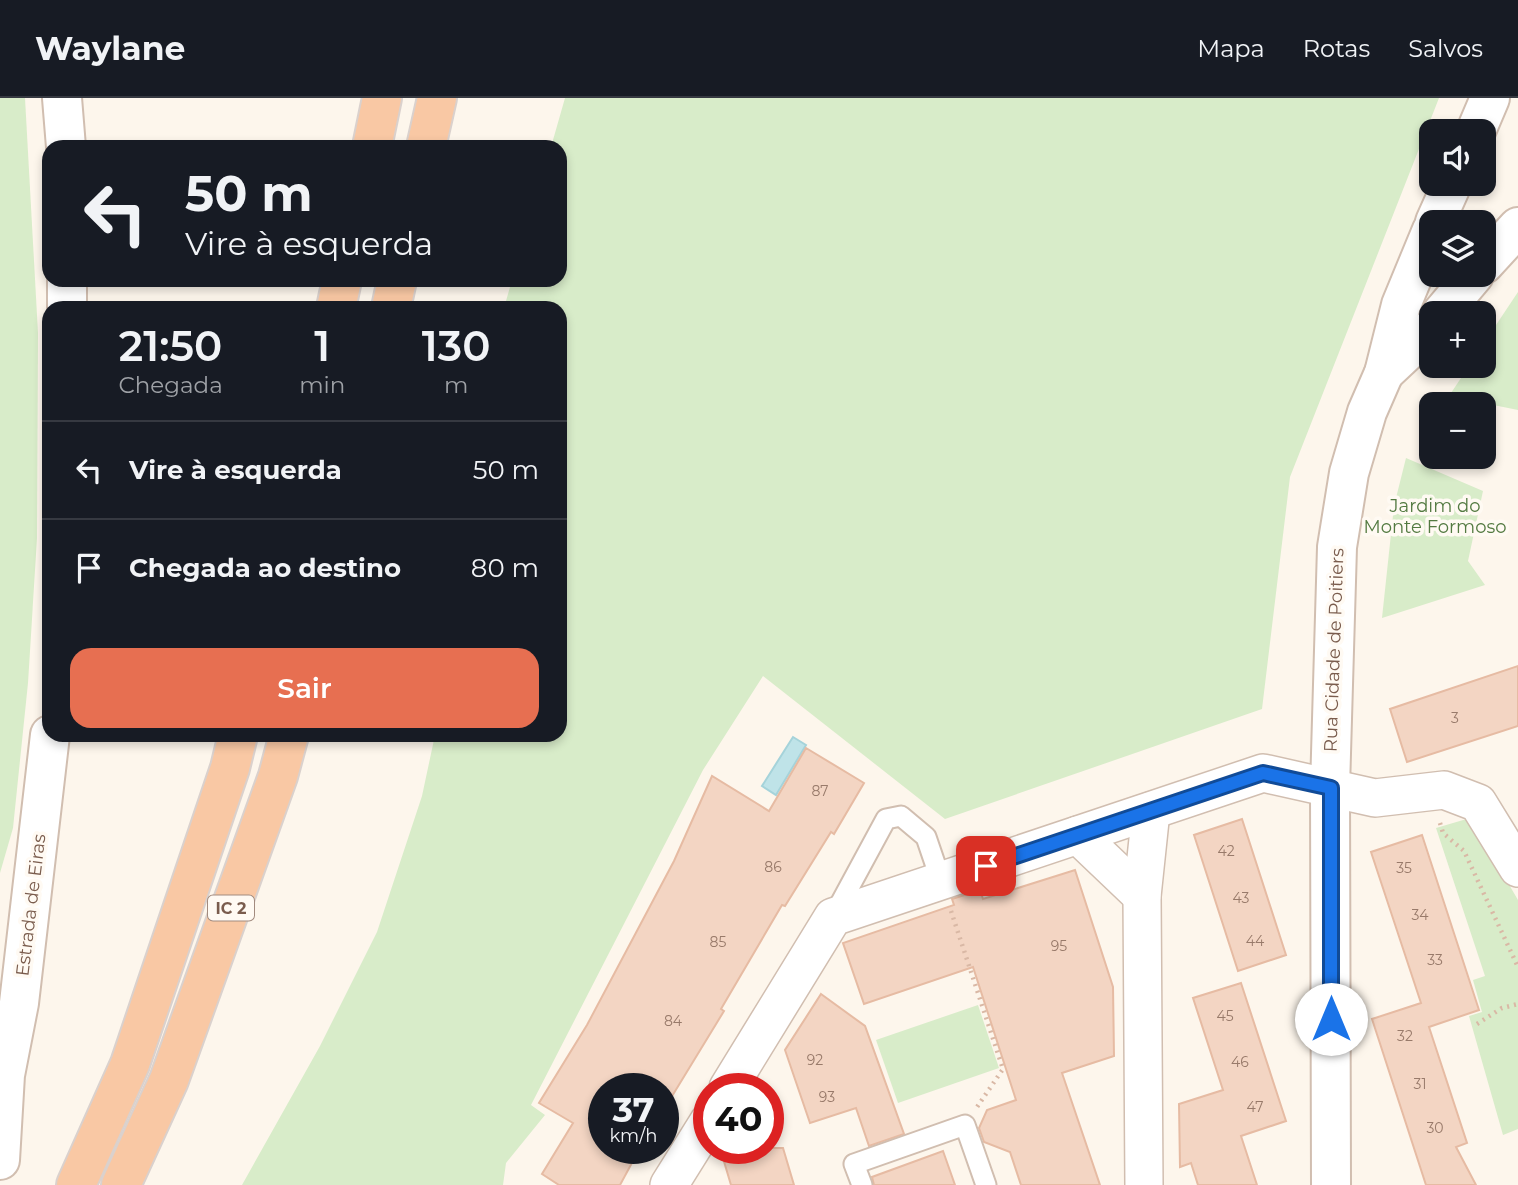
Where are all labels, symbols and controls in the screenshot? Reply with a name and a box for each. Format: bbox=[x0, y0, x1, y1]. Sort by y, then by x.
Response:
text: Waylane bbox=[35, 28, 185, 68]
text: Mapa bbox=[1197, 34, 1265, 63]
text: Rotas bbox=[1303, 34, 1370, 63]
text: Salvos bbox=[1408, 34, 1483, 63]
map controls bbox=[1419, 119, 1496, 469]
button: sound bbox=[1419, 119, 1496, 196]
text: 50 m bbox=[185, 164, 313, 223]
icon: left bbox=[70, 168, 161, 259]
button: layers bbox=[1419, 210, 1496, 287]
text: Vire à esquerda bbox=[185, 224, 433, 263]
button: + bbox=[1419, 301, 1496, 378]
text: 21:50 bbox=[119, 320, 222, 372]
text: 1 bbox=[314, 320, 330, 372]
text: 130 bbox=[422, 320, 491, 372]
text: Chegada bbox=[118, 371, 223, 399]
text: min bbox=[299, 371, 345, 399]
text: m bbox=[444, 371, 468, 399]
button: − bbox=[1419, 392, 1496, 469]
icon: left bbox=[70, 451, 108, 489]
text: Vire à esquerda bbox=[129, 454, 342, 486]
text: 50 m bbox=[473, 454, 539, 486]
park label: Jardim do Monte Formoso bbox=[1363, 495, 1507, 538]
street label: Rua Cidade de Poitiers bbox=[1319, 547, 1349, 752]
icon: arrive bbox=[70, 549, 108, 587]
text: Chegada ao destino bbox=[129, 552, 401, 584]
text: 80 m bbox=[471, 552, 539, 584]
button: Sair bbox=[70, 648, 539, 728]
house number: 3 bbox=[1451, 709, 1459, 727]
house number: 87 bbox=[811, 782, 829, 800]
street label: Estrada de Eiras bbox=[11, 832, 51, 977]
pin bbox=[956, 836, 1016, 896]
house number: 42 bbox=[1217, 842, 1235, 860]
icon: arrive bbox=[967, 847, 1005, 885]
house number: 86 bbox=[764, 858, 782, 876]
house number: 35 bbox=[1396, 859, 1412, 877]
house number: 43 bbox=[1233, 889, 1250, 907]
road number: IC 2 bbox=[208, 895, 254, 920]
house number: 34 bbox=[1411, 906, 1429, 924]
house number: 44 bbox=[1246, 932, 1265, 950]
house number: 85 bbox=[710, 933, 727, 951]
house number: 95 bbox=[1051, 937, 1067, 955]
house number: 33 bbox=[1427, 951, 1443, 969]
position arrow bbox=[1294, 982, 1368, 1056]
house number: 45 bbox=[1216, 1007, 1234, 1025]
house number: 84 bbox=[664, 1012, 683, 1030]
house number: 32 bbox=[1397, 1027, 1413, 1045]
house number: 92 bbox=[807, 1051, 823, 1069]
house number: 46 bbox=[1231, 1053, 1249, 1071]
speed limit sign: 40 bbox=[693, 1073, 784, 1164]
house number: 31 bbox=[1414, 1075, 1426, 1093]
text: 37 bbox=[612, 1088, 655, 1131]
house number: 93 bbox=[819, 1088, 835, 1106]
house number: 47 bbox=[1247, 1098, 1263, 1116]
house number: 30 bbox=[1426, 1119, 1444, 1137]
text: km/h bbox=[609, 1125, 658, 1147]

